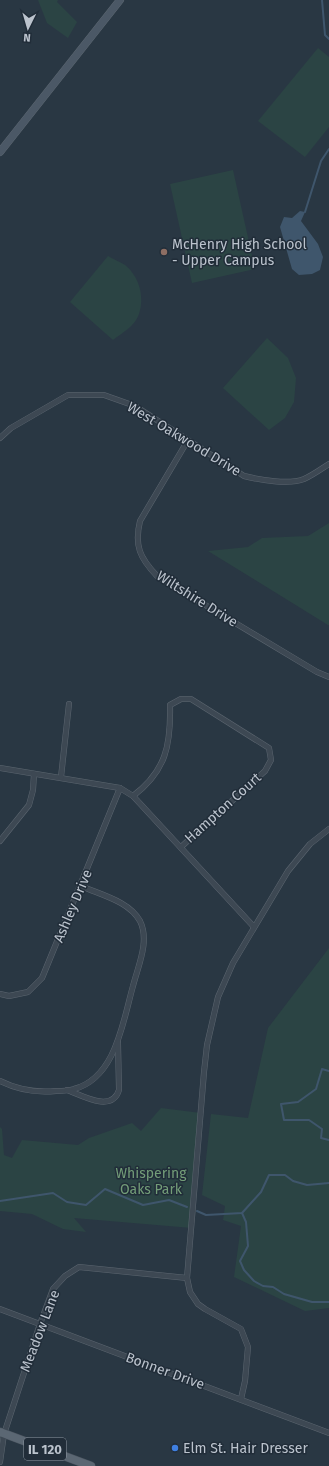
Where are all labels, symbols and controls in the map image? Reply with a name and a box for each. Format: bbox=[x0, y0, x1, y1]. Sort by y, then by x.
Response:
north arrow bbox=[8, 8, 48, 48]
text: N bbox=[23, 31, 31, 44]
place label: McHenry High School - Upper Campus bbox=[172, 236, 307, 269]
marker: McHenry High School - Upper Campus bbox=[159, 247, 169, 257]
street label: West Oakwood Drive bbox=[124, 398, 244, 480]
street label: Wiltshire Drive bbox=[153, 567, 241, 631]
street label: Hampton Court bbox=[181, 769, 265, 847]
street label: Ashley Drive bbox=[50, 867, 96, 945]
park label: Whispering Oaks Park bbox=[115, 1165, 187, 1198]
street label: Meadow Lane bbox=[17, 1288, 63, 1374]
street label: Bonner Drive bbox=[123, 1349, 207, 1393]
road number: IL 120 bbox=[24, 1438, 66, 1460]
place label: Elm St. Hair Dresser bbox=[183, 1440, 308, 1457]
marker: Elm St. Hair Dresser bbox=[170, 1443, 180, 1453]

